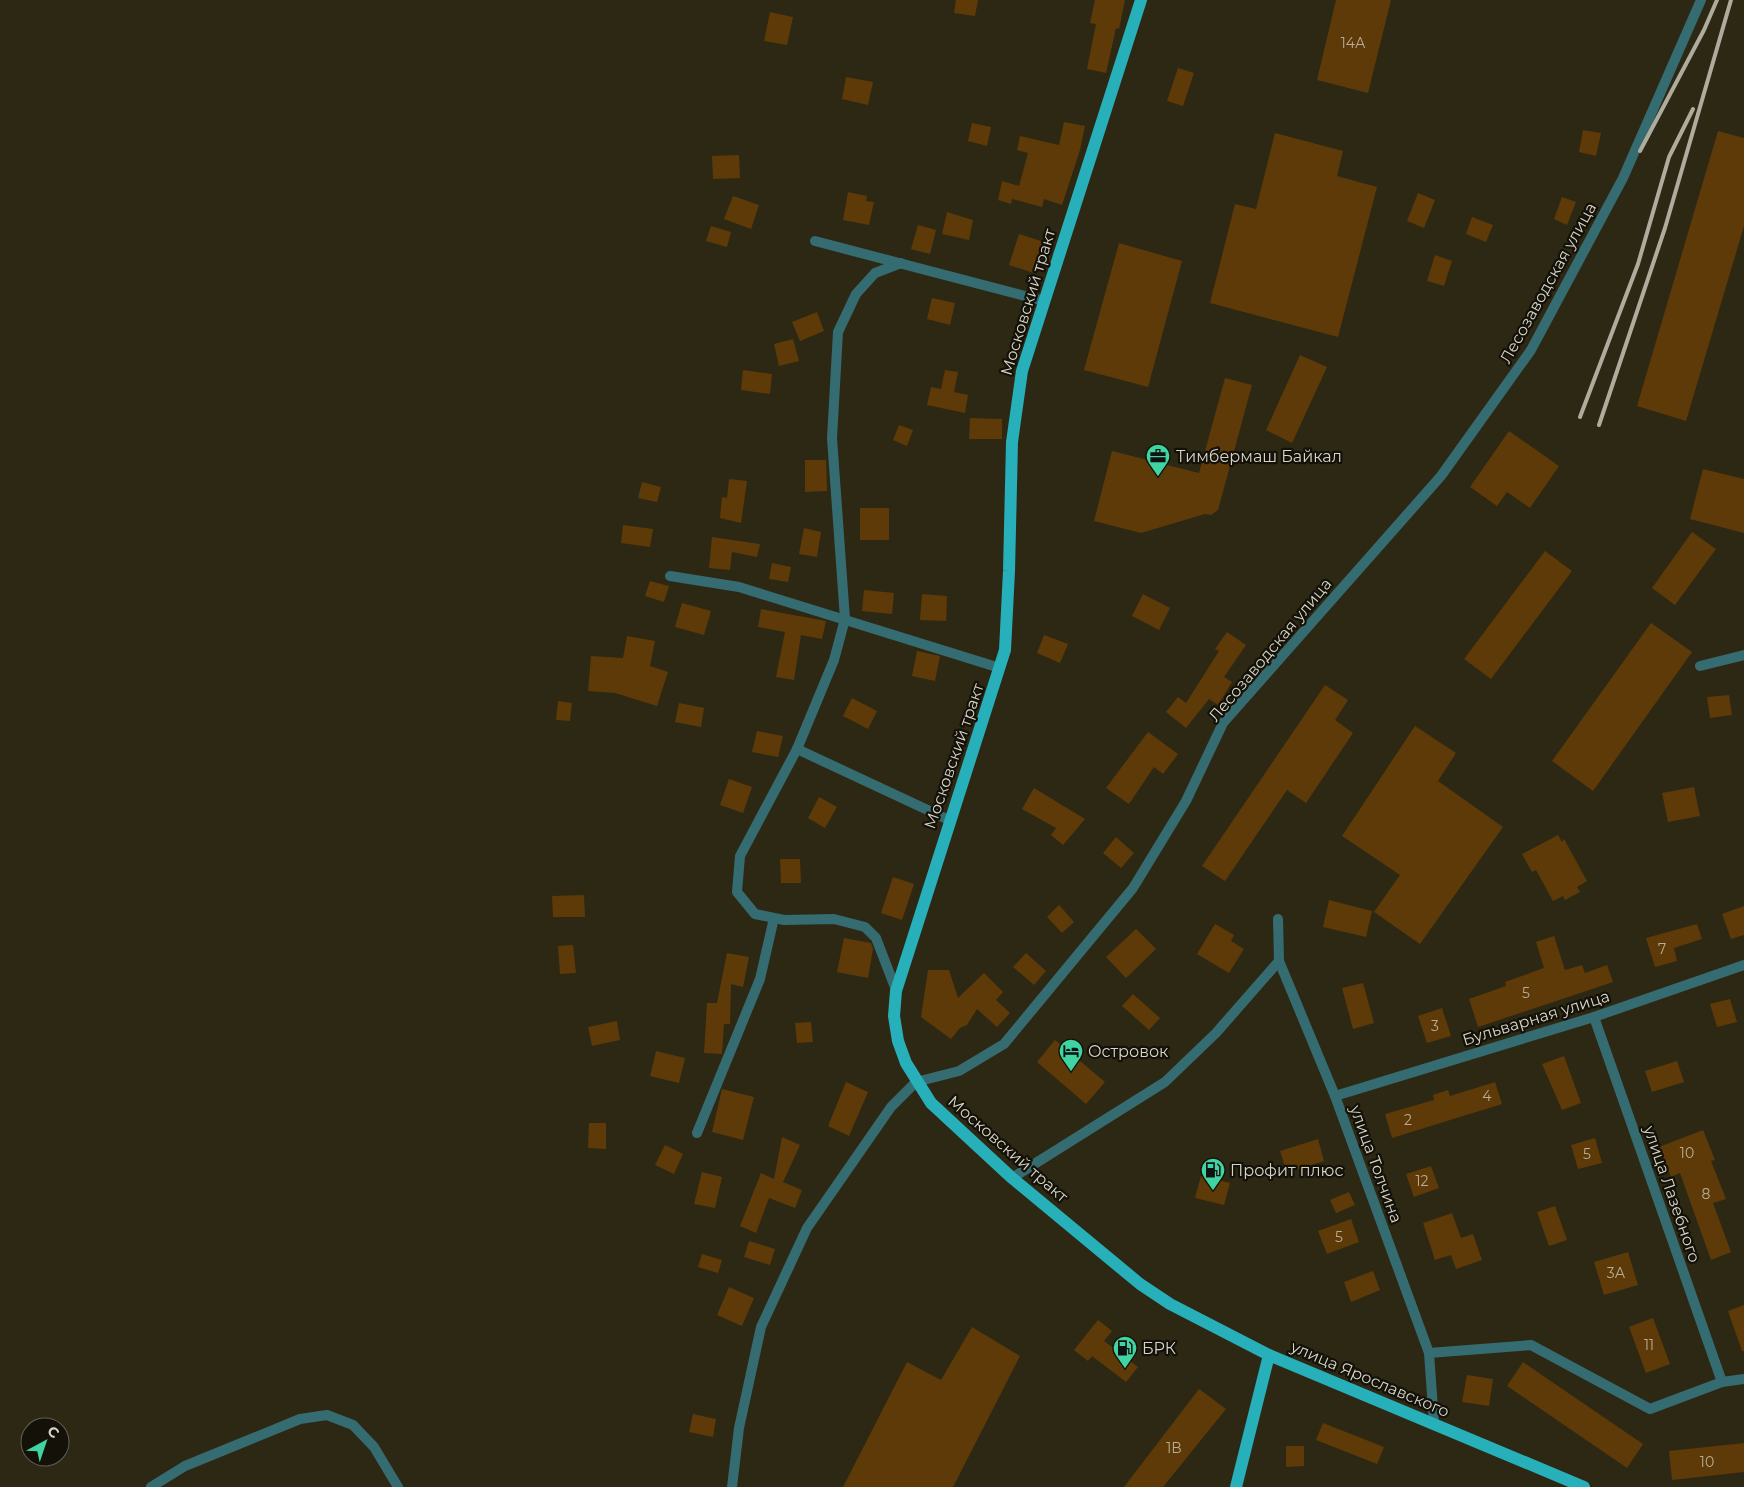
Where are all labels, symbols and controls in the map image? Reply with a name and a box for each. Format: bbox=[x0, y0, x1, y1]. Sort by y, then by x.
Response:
house number: 14А bbox=[1341, 34, 1366, 52]
street label: Лесозаводская улица bbox=[1496, 199, 1600, 367]
street label: Московский тракт bbox=[997, 226, 1060, 378]
office icon: Тимбермаш Байкал bbox=[1145, 443, 1171, 477]
place label: Тимбермаш Байкал bbox=[1176, 447, 1342, 466]
street label: Лесозаводская улица bbox=[1205, 575, 1335, 725]
street label: Московский тракт bbox=[920, 680, 988, 831]
house number: 7 bbox=[1658, 940, 1666, 958]
house number: 5 bbox=[1522, 984, 1530, 1002]
street label: Бульварная улица bbox=[1460, 987, 1612, 1049]
house number: 3 bbox=[1431, 1017, 1439, 1035]
hotel icon: Островок bbox=[1058, 1038, 1084, 1072]
place label: Островок bbox=[1088, 1042, 1169, 1061]
house number: 4 bbox=[1482, 1087, 1492, 1105]
street label: Московский тракт bbox=[944, 1092, 1072, 1206]
street label: улица Толчина bbox=[1346, 1102, 1406, 1225]
house number: 2 bbox=[1404, 1111, 1412, 1129]
street label: улица Лазебного bbox=[1639, 1122, 1704, 1265]
house number: 10 bbox=[1680, 1144, 1694, 1162]
house number: 5 bbox=[1583, 1145, 1591, 1163]
fuel station icon: Профит плюс bbox=[1200, 1157, 1226, 1191]
place label: Профит плюс bbox=[1230, 1161, 1343, 1180]
house number: 12 bbox=[1415, 1172, 1429, 1190]
house number: 8 bbox=[1702, 1185, 1711, 1203]
house number: 5 bbox=[1335, 1228, 1343, 1246]
house number: 3А bbox=[1607, 1264, 1626, 1282]
fuel station icon: БРК bbox=[1112, 1335, 1138, 1369]
house number: 11 bbox=[1644, 1336, 1654, 1354]
street label: улица Ярославского bbox=[1287, 1337, 1452, 1421]
place label: БРК bbox=[1142, 1339, 1176, 1358]
north arrow bbox=[20, 1417, 70, 1467]
text: С bbox=[44, 1422, 63, 1442]
house number: 1В bbox=[1166, 1439, 1182, 1457]
house number: 10 bbox=[1700, 1453, 1714, 1471]

